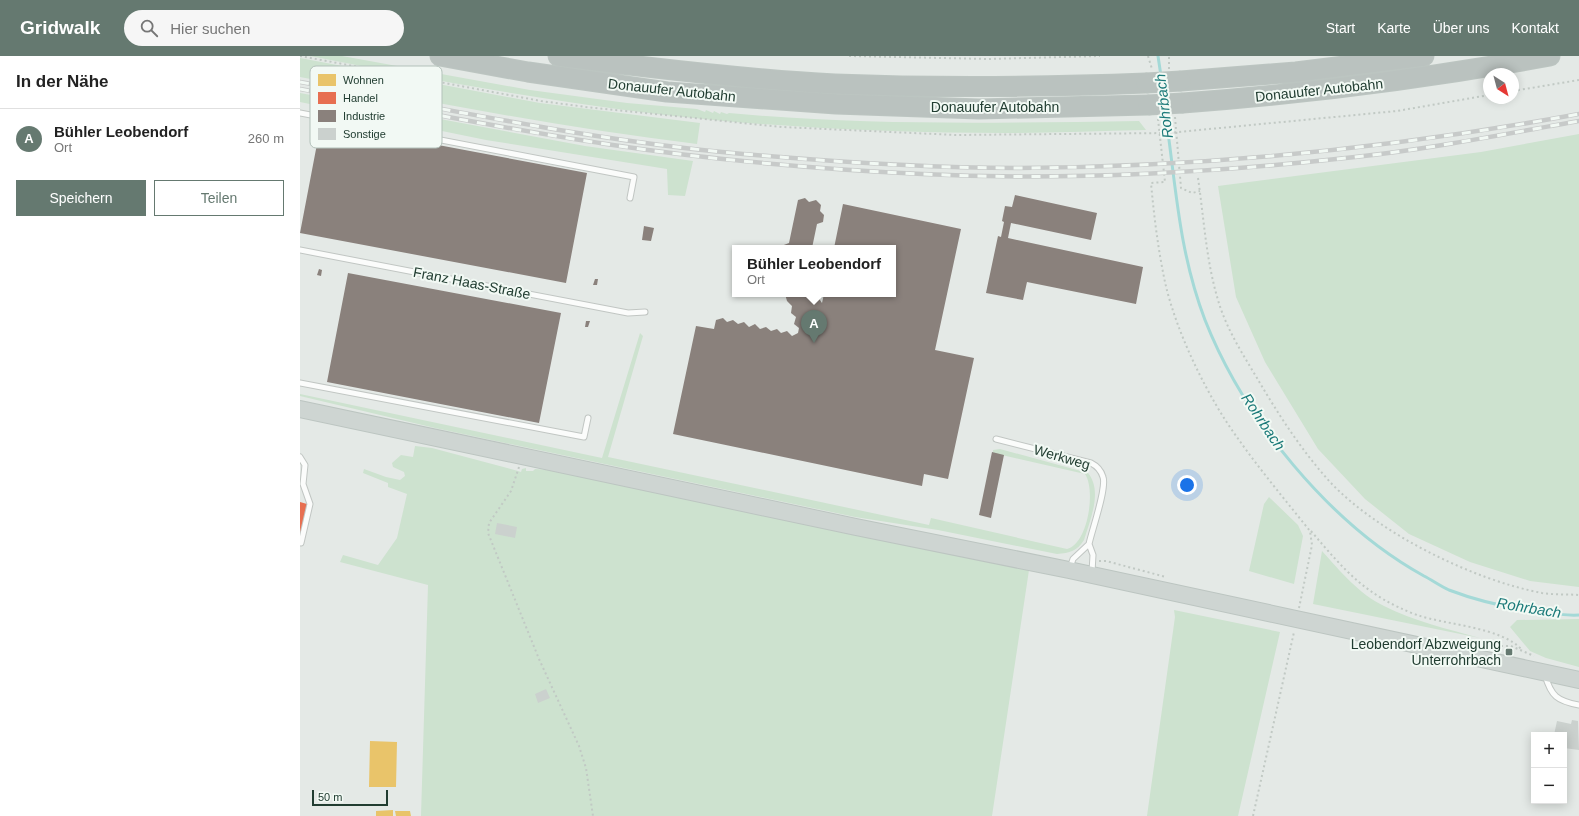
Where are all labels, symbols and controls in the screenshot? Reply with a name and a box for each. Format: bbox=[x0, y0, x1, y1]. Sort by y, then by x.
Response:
search box bbox=[124, 10, 404, 46]
text: Gridwalk bbox=[20, 17, 100, 38]
icon: search bbox=[138, 17, 160, 39]
text: Hier suchen bbox=[170, 20, 250, 37]
text: Start bbox=[1326, 20, 1355, 36]
text: Karte bbox=[1377, 20, 1411, 36]
text: Über uns bbox=[1433, 20, 1490, 36]
text: Kontakt bbox=[1512, 20, 1559, 36]
legend bbox=[310, 66, 442, 148]
north arrow bbox=[1483, 68, 1519, 104]
text: In der Nähe bbox=[16, 72, 109, 91]
water label: Rohrbach bbox=[1151, 73, 1176, 139]
text: Wohnen bbox=[343, 74, 384, 86]
street label: Donauufer Autobahn bbox=[607, 75, 737, 105]
street label: Donauufer Autobahn bbox=[1254, 75, 1384, 105]
text: Handel bbox=[343, 92, 378, 104]
street label: Donauufer Autobahn bbox=[931, 99, 1059, 115]
text: Industrie bbox=[343, 110, 385, 122]
text: Bühler Leobendorf bbox=[54, 123, 188, 140]
text: Sonstige bbox=[343, 128, 386, 140]
text: A bbox=[24, 131, 34, 146]
text: 260 m bbox=[248, 131, 284, 146]
text: Ort bbox=[54, 140, 72, 155]
button: Speichern bbox=[16, 180, 146, 216]
button: Teilen bbox=[154, 180, 284, 216]
popup bbox=[732, 245, 896, 297]
text: Bühler Leobendorf bbox=[747, 255, 881, 272]
street label: Franz Haas-Straße bbox=[412, 264, 532, 302]
text: Ort bbox=[747, 272, 765, 287]
pin: A bbox=[801, 310, 827, 343]
water label: Rohrbach bbox=[1238, 390, 1289, 453]
street label: Werkweg bbox=[1032, 441, 1092, 473]
your location bbox=[1177, 475, 1197, 495]
water label: Rohrbach bbox=[1496, 594, 1563, 621]
place label: Leobendorf Abzweigung Unterrohrbach bbox=[1351, 636, 1501, 668]
marker: Leobendorf Abzweigung Unterrohrbach bbox=[1504, 647, 1514, 657]
map controls bbox=[1531, 732, 1567, 804]
button: + bbox=[1531, 732, 1567, 768]
button: − bbox=[1531, 768, 1567, 804]
scale bar bbox=[312, 788, 388, 807]
text: 50 m bbox=[318, 791, 342, 803]

